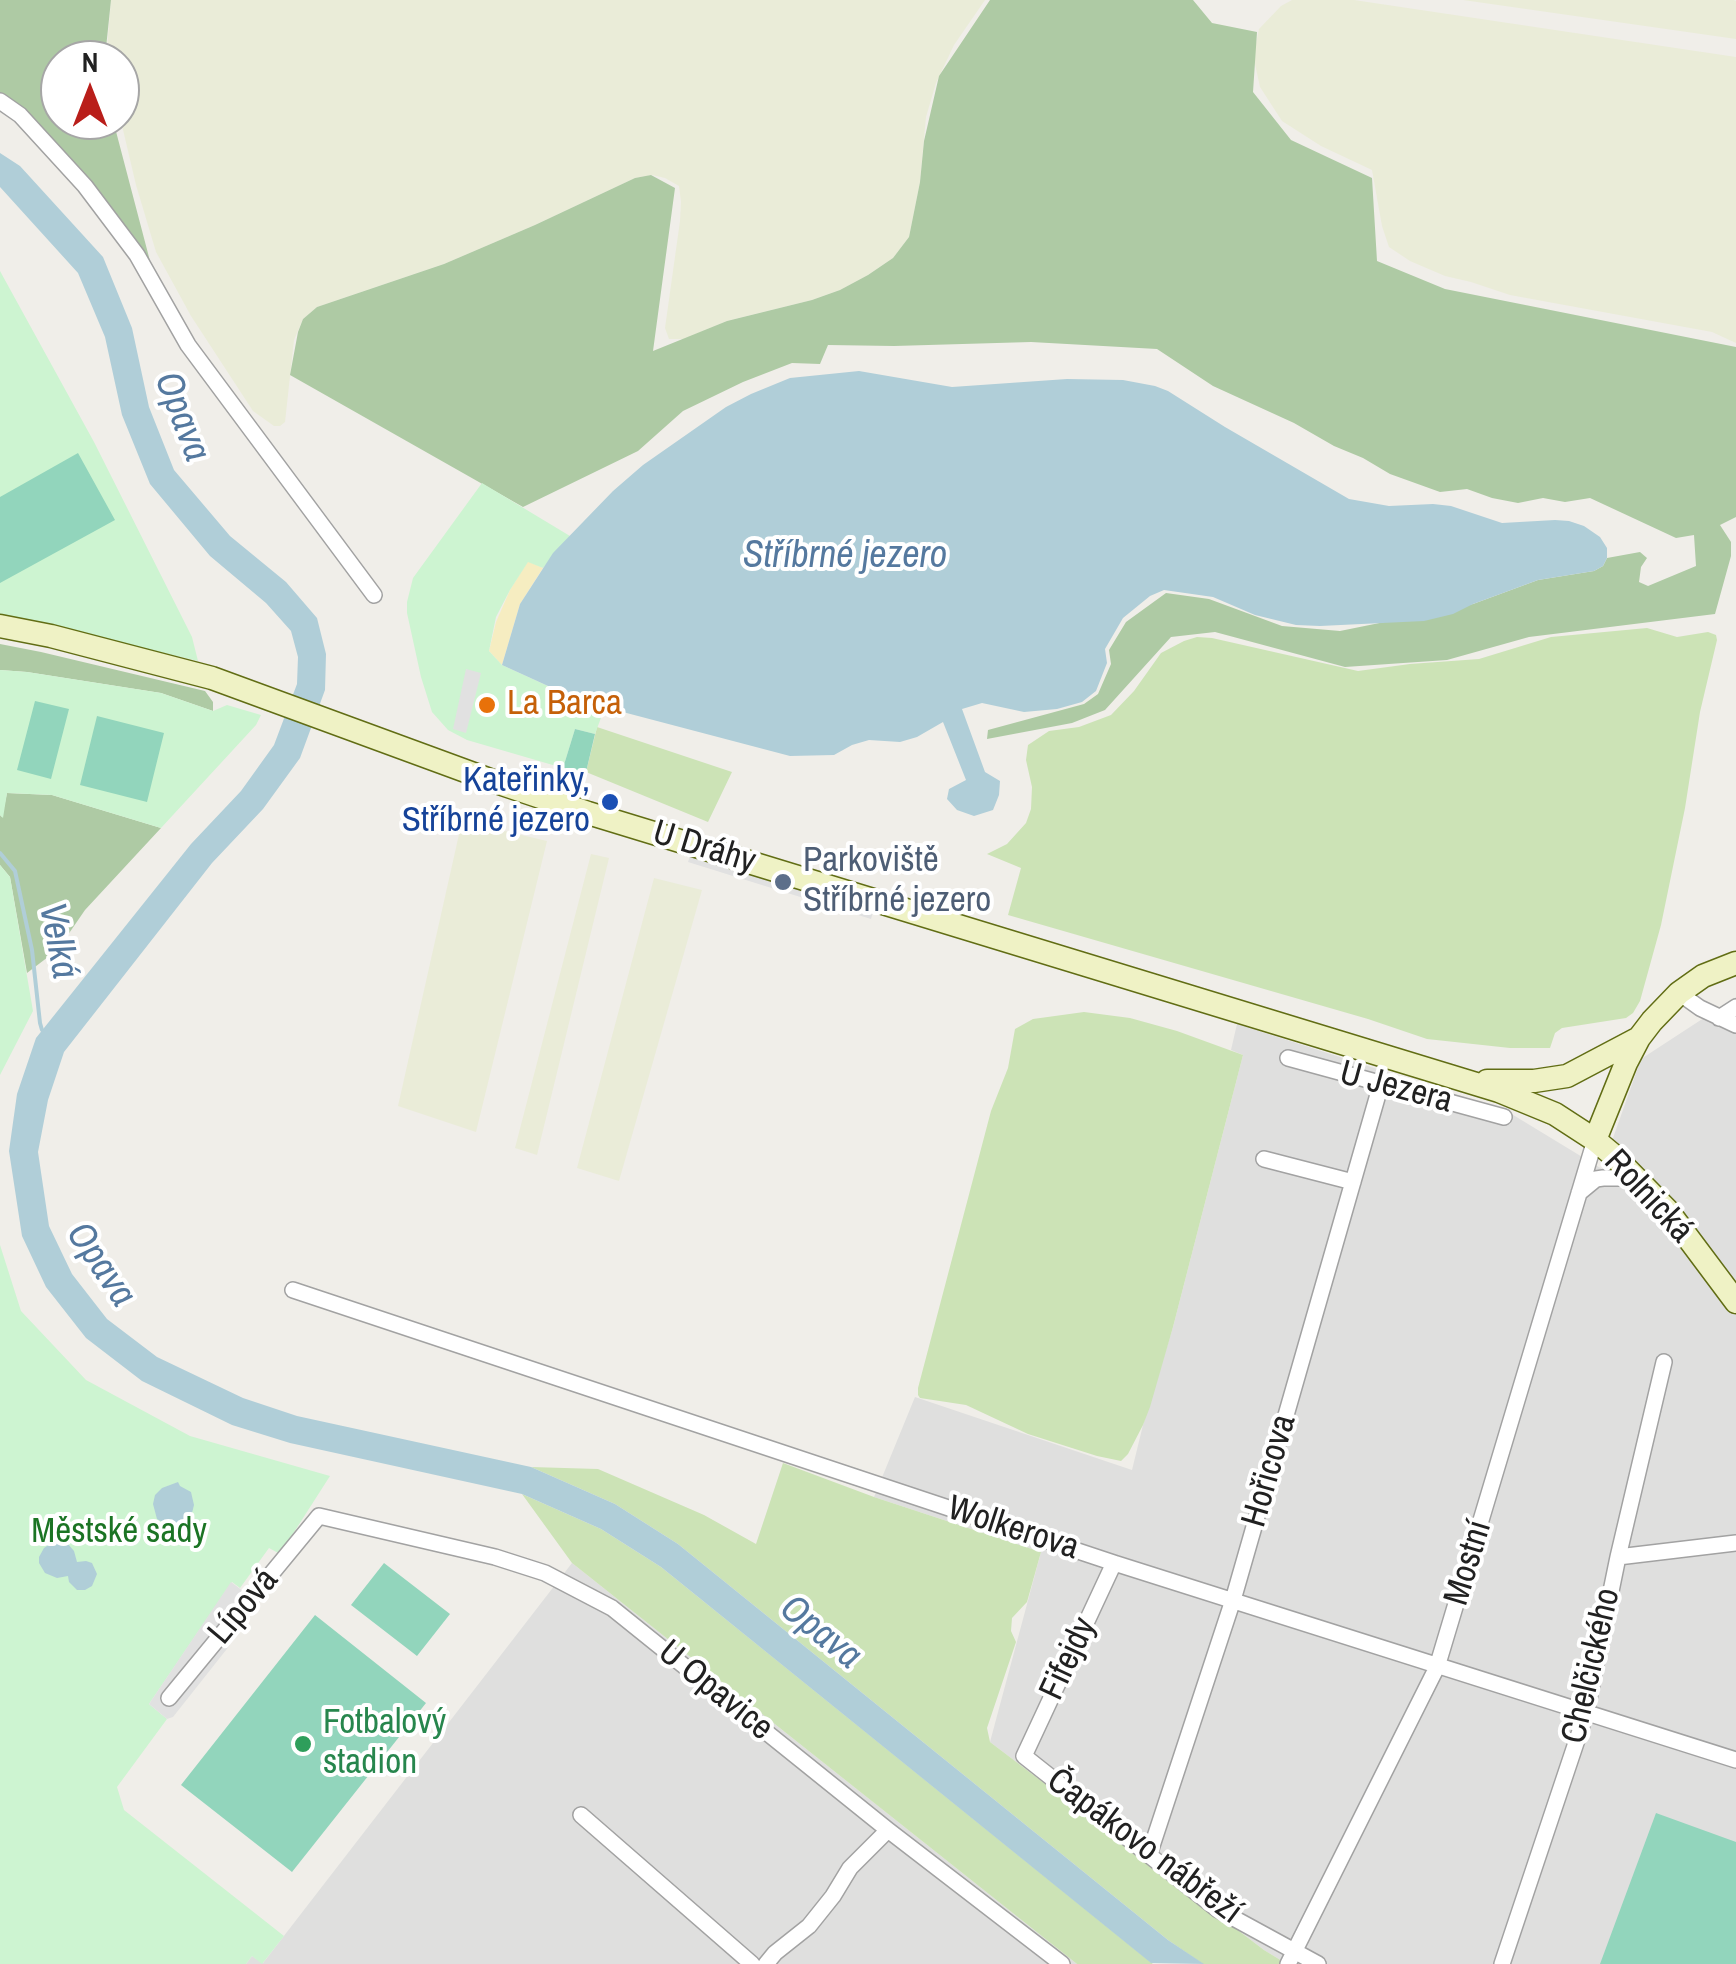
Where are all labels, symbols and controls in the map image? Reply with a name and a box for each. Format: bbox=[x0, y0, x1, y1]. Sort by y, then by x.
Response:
north arrow bbox=[40, 40, 140, 140]
text: N bbox=[82, 43, 98, 81]
water label: Opava bbox=[143, 366, 219, 468]
water label: Stříbrné jezero bbox=[743, 534, 947, 580]
place label: La Barca bbox=[507, 684, 622, 726]
marker: La Barca bbox=[476, 694, 498, 716]
place label: Kateřinky, Stříbrné jezero bbox=[402, 761, 590, 843]
marker: Kateřinky, Stříbrné jezero bbox=[599, 791, 621, 813]
street label: U Dráhy bbox=[648, 813, 760, 883]
place label: Parkoviště Stříbrné jezero bbox=[803, 841, 991, 923]
marker: Parkoviště Stříbrné jezero bbox=[772, 871, 794, 893]
water label: Velká bbox=[27, 899, 87, 983]
street label: U Jezera bbox=[1335, 1053, 1457, 1123]
street label: Rolnická bbox=[1595, 1142, 1701, 1252]
water label: Opava bbox=[55, 1214, 145, 1316]
street label: Hořicova bbox=[1234, 1410, 1306, 1532]
street label: Wolkerova bbox=[942, 1488, 1084, 1570]
park label: Městské sady bbox=[31, 1512, 207, 1554]
street label: Mostní bbox=[1436, 1516, 1502, 1610]
street label: Lípová bbox=[200, 1560, 288, 1654]
street label: Chelčického bbox=[1554, 1584, 1630, 1748]
water label: Opava bbox=[770, 1586, 870, 1680]
street label: Fifejdy bbox=[1032, 1611, 1106, 1707]
street label: U Opavice bbox=[649, 1632, 781, 1750]
place label: Fotbalový stadion bbox=[323, 1703, 446, 1785]
marker: Fotbalový stadion bbox=[292, 1733, 314, 1755]
street label: Čapákovo nábřeží bbox=[1038, 1760, 1250, 1934]

